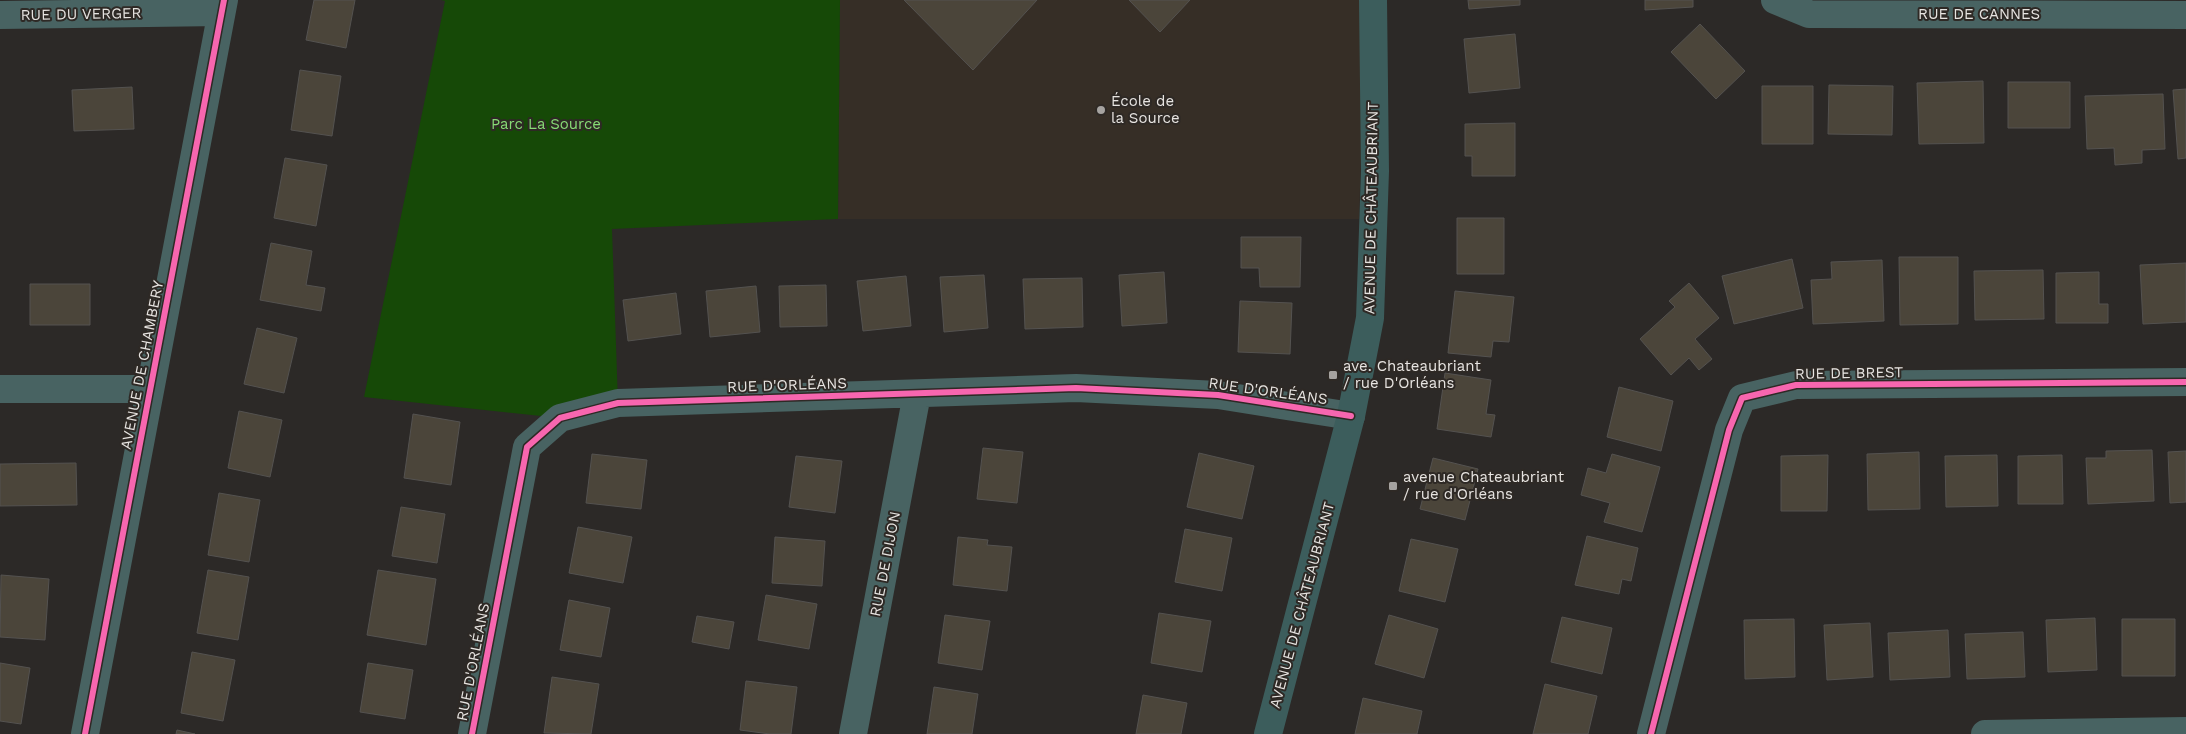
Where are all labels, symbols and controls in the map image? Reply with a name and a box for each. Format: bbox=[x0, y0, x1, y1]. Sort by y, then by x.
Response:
street label: RUE DU VERGER bbox=[20, 4, 142, 24]
street label: RUE DE CANNES bbox=[1918, 5, 2040, 23]
place label: École de la Source bbox=[1111, 92, 1180, 127]
street label: AVENUE DE CHÂTEAUBRIANT bbox=[1360, 101, 1382, 315]
marker: École de la Source bbox=[1095, 104, 1107, 116]
park label: Parc La Source bbox=[491, 115, 601, 133]
street label: AVENUE DE CHAMBERY bbox=[117, 279, 167, 451]
place label: ave. Chateaubriant / rue D'Orléans bbox=[1343, 357, 1481, 392]
street label: RUE DE BREST bbox=[1795, 363, 1903, 383]
marker: ave. Chateaubriant / rue D'Orléans bbox=[1327, 369, 1339, 381]
street label: RUE D'ORLÉANS bbox=[727, 374, 847, 396]
street label: RUE D'ORLÉANS bbox=[1207, 374, 1329, 408]
place label: avenue Chateaubriant / rue d'Orléans bbox=[1403, 468, 1565, 503]
marker: avenue Chateaubriant / rue d'Orléans bbox=[1387, 480, 1399, 492]
street label: AVENUE DE CHÂTEAUBRIANT bbox=[1266, 500, 1338, 710]
street label: RUE DE DIJON bbox=[866, 510, 904, 618]
street label: RUE D'ORLÉANS bbox=[453, 601, 493, 723]

